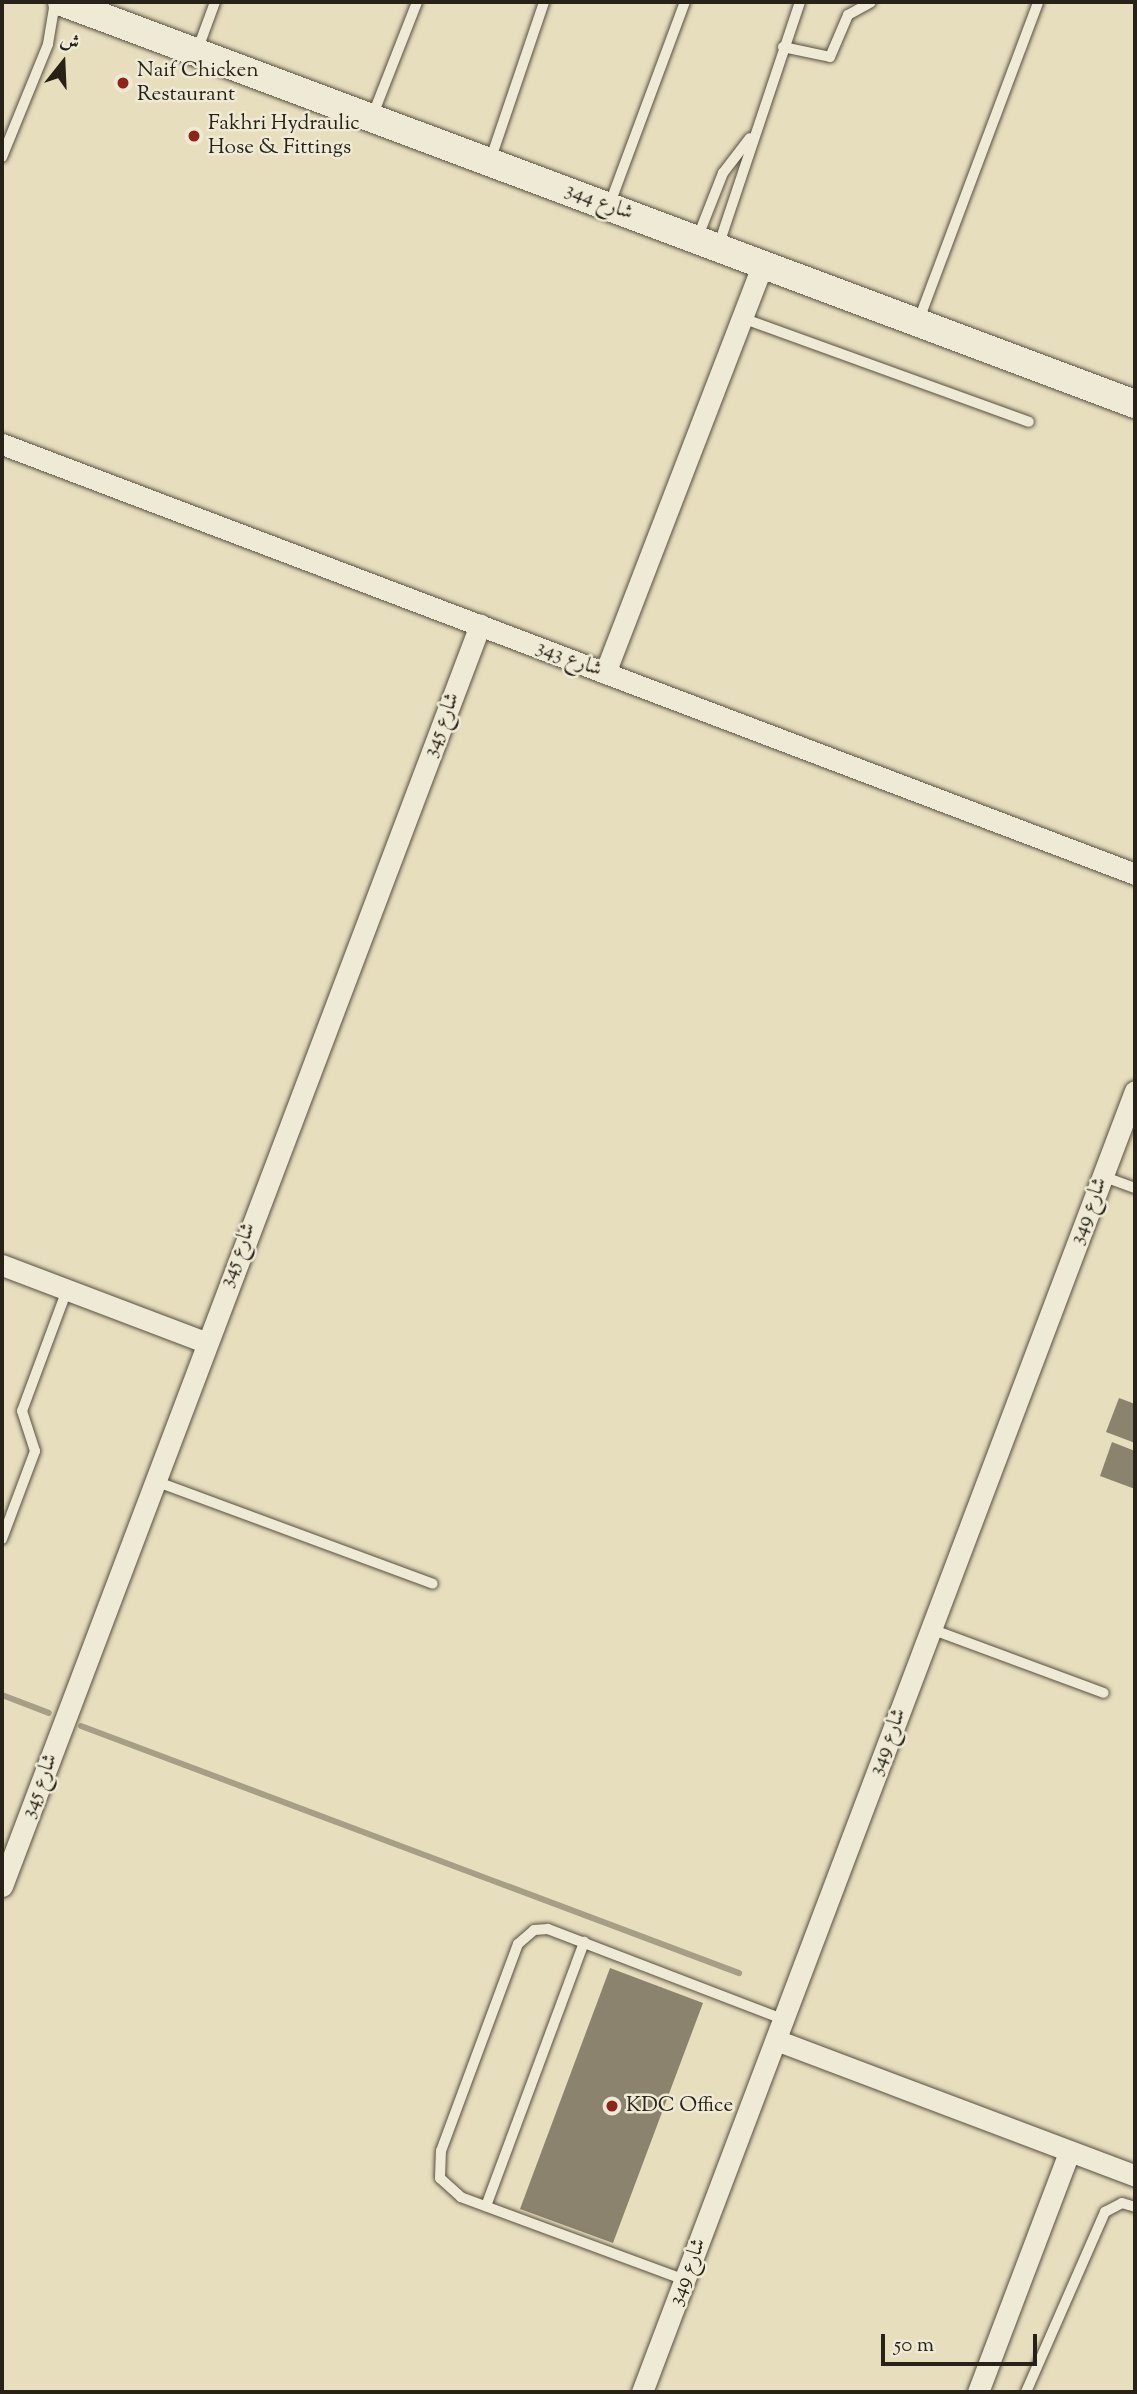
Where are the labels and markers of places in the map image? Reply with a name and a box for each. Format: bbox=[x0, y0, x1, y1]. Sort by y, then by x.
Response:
place label: Naif Chicken Restaurant bbox=[137, 58, 259, 108]
marker: Naif Chicken Restaurant bbox=[115, 75, 131, 91]
place label: Fakhri Hydraulic Hose & Fittings bbox=[208, 111, 360, 161]
marker: Fakhri Hydraulic Hose & Fittings bbox=[186, 128, 202, 144]
place label: KDC Office bbox=[626, 2093, 733, 2119]
marker: KDC Office bbox=[604, 2098, 620, 2114]

